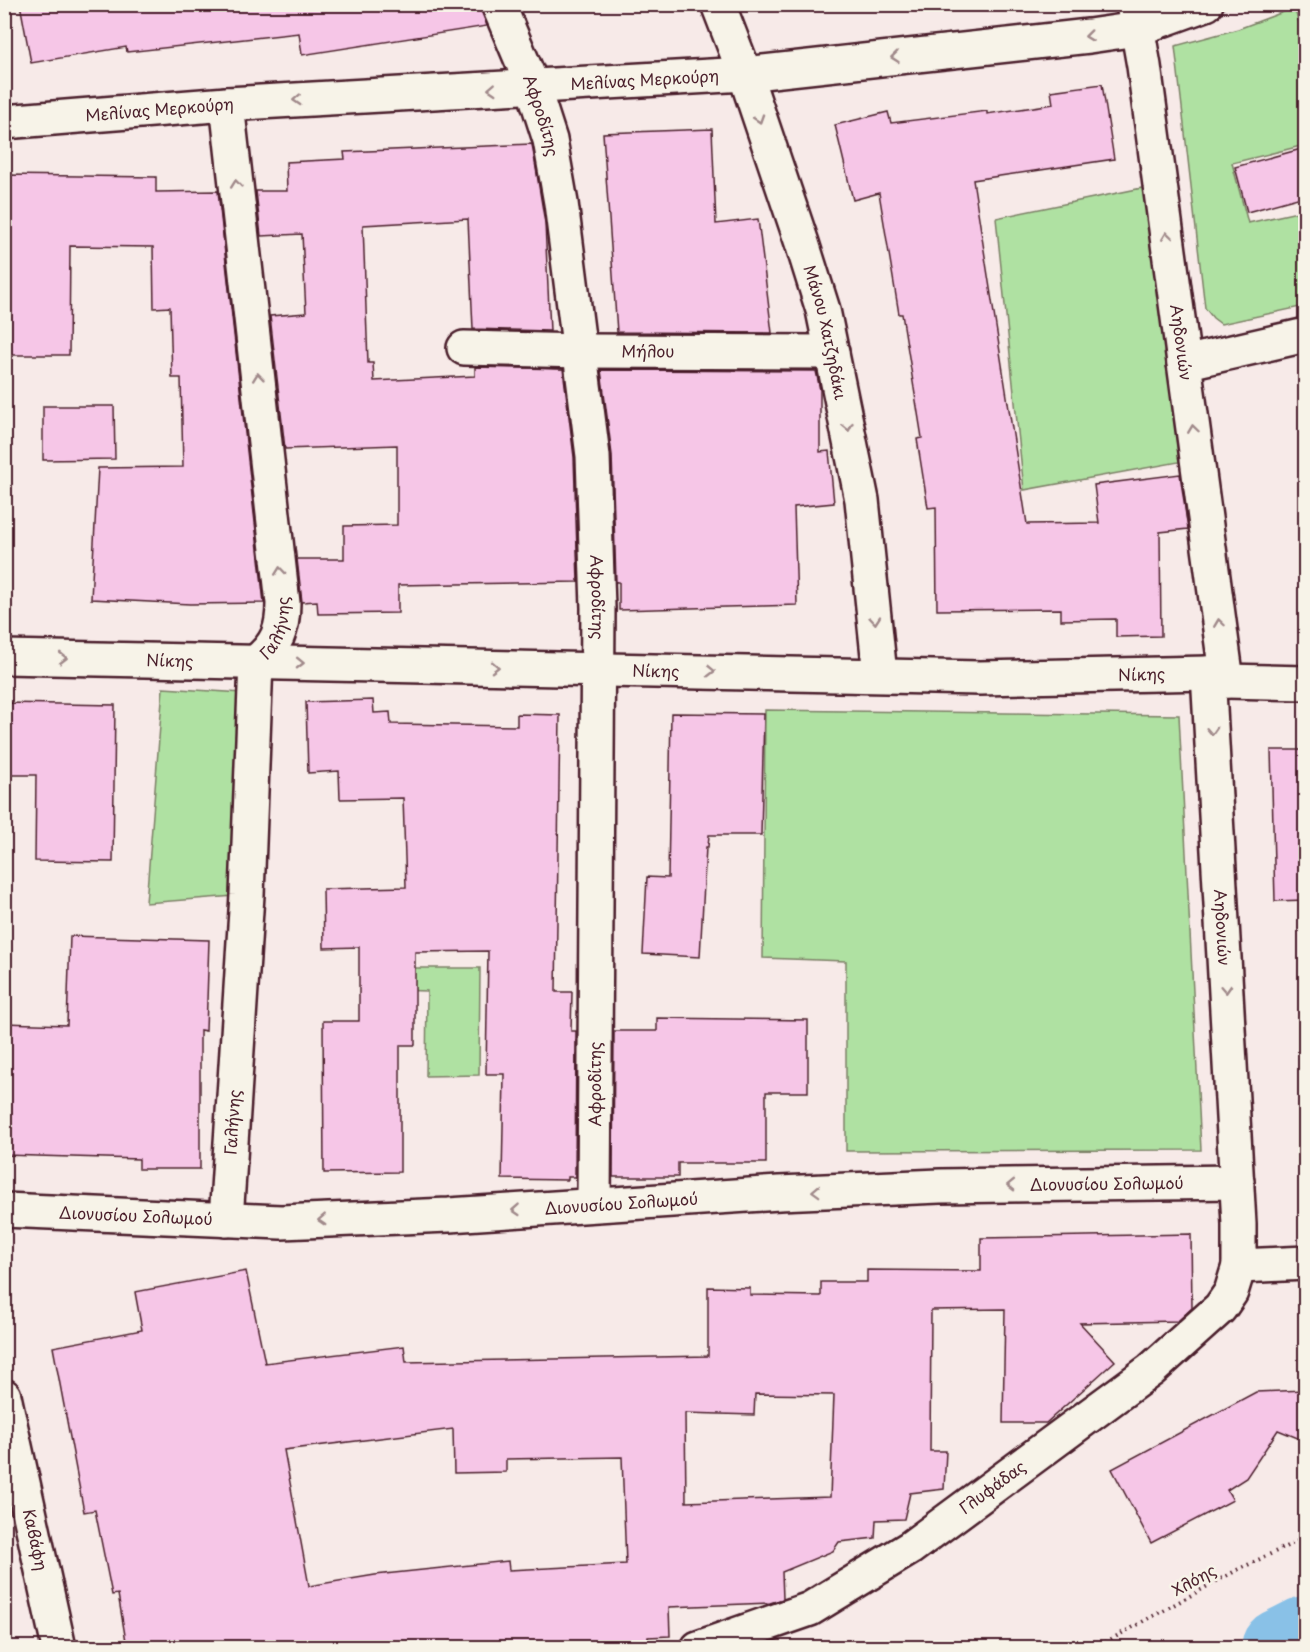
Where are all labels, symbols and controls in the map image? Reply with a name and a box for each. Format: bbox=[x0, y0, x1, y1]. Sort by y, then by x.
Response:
one-way arrow bbox=[1085, 29, 1094, 41]
one-way arrow bbox=[891, 51, 900, 63]
street label: Μελίνας Μερκούρη bbox=[570, 63, 719, 95]
street label: Αφροδίτης bbox=[518, 70, 566, 158]
one-way arrow bbox=[487, 83, 496, 96]
street label: Μελίνας Μερκούρη bbox=[84, 91, 234, 126]
one-way arrow bbox=[293, 93, 302, 106]
one-way arrow bbox=[752, 113, 765, 124]
one-way arrow bbox=[230, 179, 243, 188]
one-way arrow bbox=[1161, 232, 1173, 241]
street label: Μάνου Χατζηδάκι bbox=[799, 262, 854, 402]
street label: Αηδονιών bbox=[1165, 303, 1199, 382]
street label: Μήλου bbox=[621, 338, 675, 362]
one-way arrow bbox=[252, 373, 265, 382]
one-way arrow bbox=[840, 422, 853, 432]
one-way arrow bbox=[1187, 425, 1200, 434]
street label: Αφροδίτης bbox=[585, 554, 611, 640]
one-way arrow bbox=[274, 567, 287, 576]
street label: Γαλήνης bbox=[253, 596, 294, 664]
one-way arrow bbox=[868, 615, 881, 624]
one-way arrow bbox=[1214, 618, 1226, 627]
street label: Νίκης bbox=[146, 647, 194, 672]
one-way arrow bbox=[58, 652, 67, 665]
one-way arrow bbox=[295, 657, 304, 669]
street label: Νίκης bbox=[632, 658, 680, 683]
one-way arrow bbox=[490, 660, 499, 673]
street label: Νίκης bbox=[1118, 661, 1166, 686]
one-way arrow bbox=[706, 665, 715, 677]
one-way arrow bbox=[1205, 727, 1218, 736]
street label: Αηδονιών bbox=[1209, 889, 1237, 967]
one-way arrow bbox=[1220, 984, 1233, 993]
street label: Αφροδίτης bbox=[582, 1042, 606, 1126]
street label: Γαλήνης bbox=[217, 1089, 245, 1156]
street label: Διονυσίου Σολωμού bbox=[1030, 1170, 1184, 1196]
one-way arrow bbox=[1006, 1179, 1015, 1191]
street label: Διονυσίου Σολωμού bbox=[544, 1185, 699, 1220]
one-way arrow bbox=[811, 1185, 820, 1198]
street label: Διονυσίου Σολωμού bbox=[59, 1199, 213, 1230]
one-way arrow bbox=[512, 1203, 521, 1216]
one-way arrow bbox=[317, 1214, 326, 1227]
street label: Γλυφάδας bbox=[953, 1454, 1030, 1519]
street label: Καβάφη bbox=[18, 1506, 55, 1573]
street label: Χλόης bbox=[1167, 1557, 1220, 1601]

